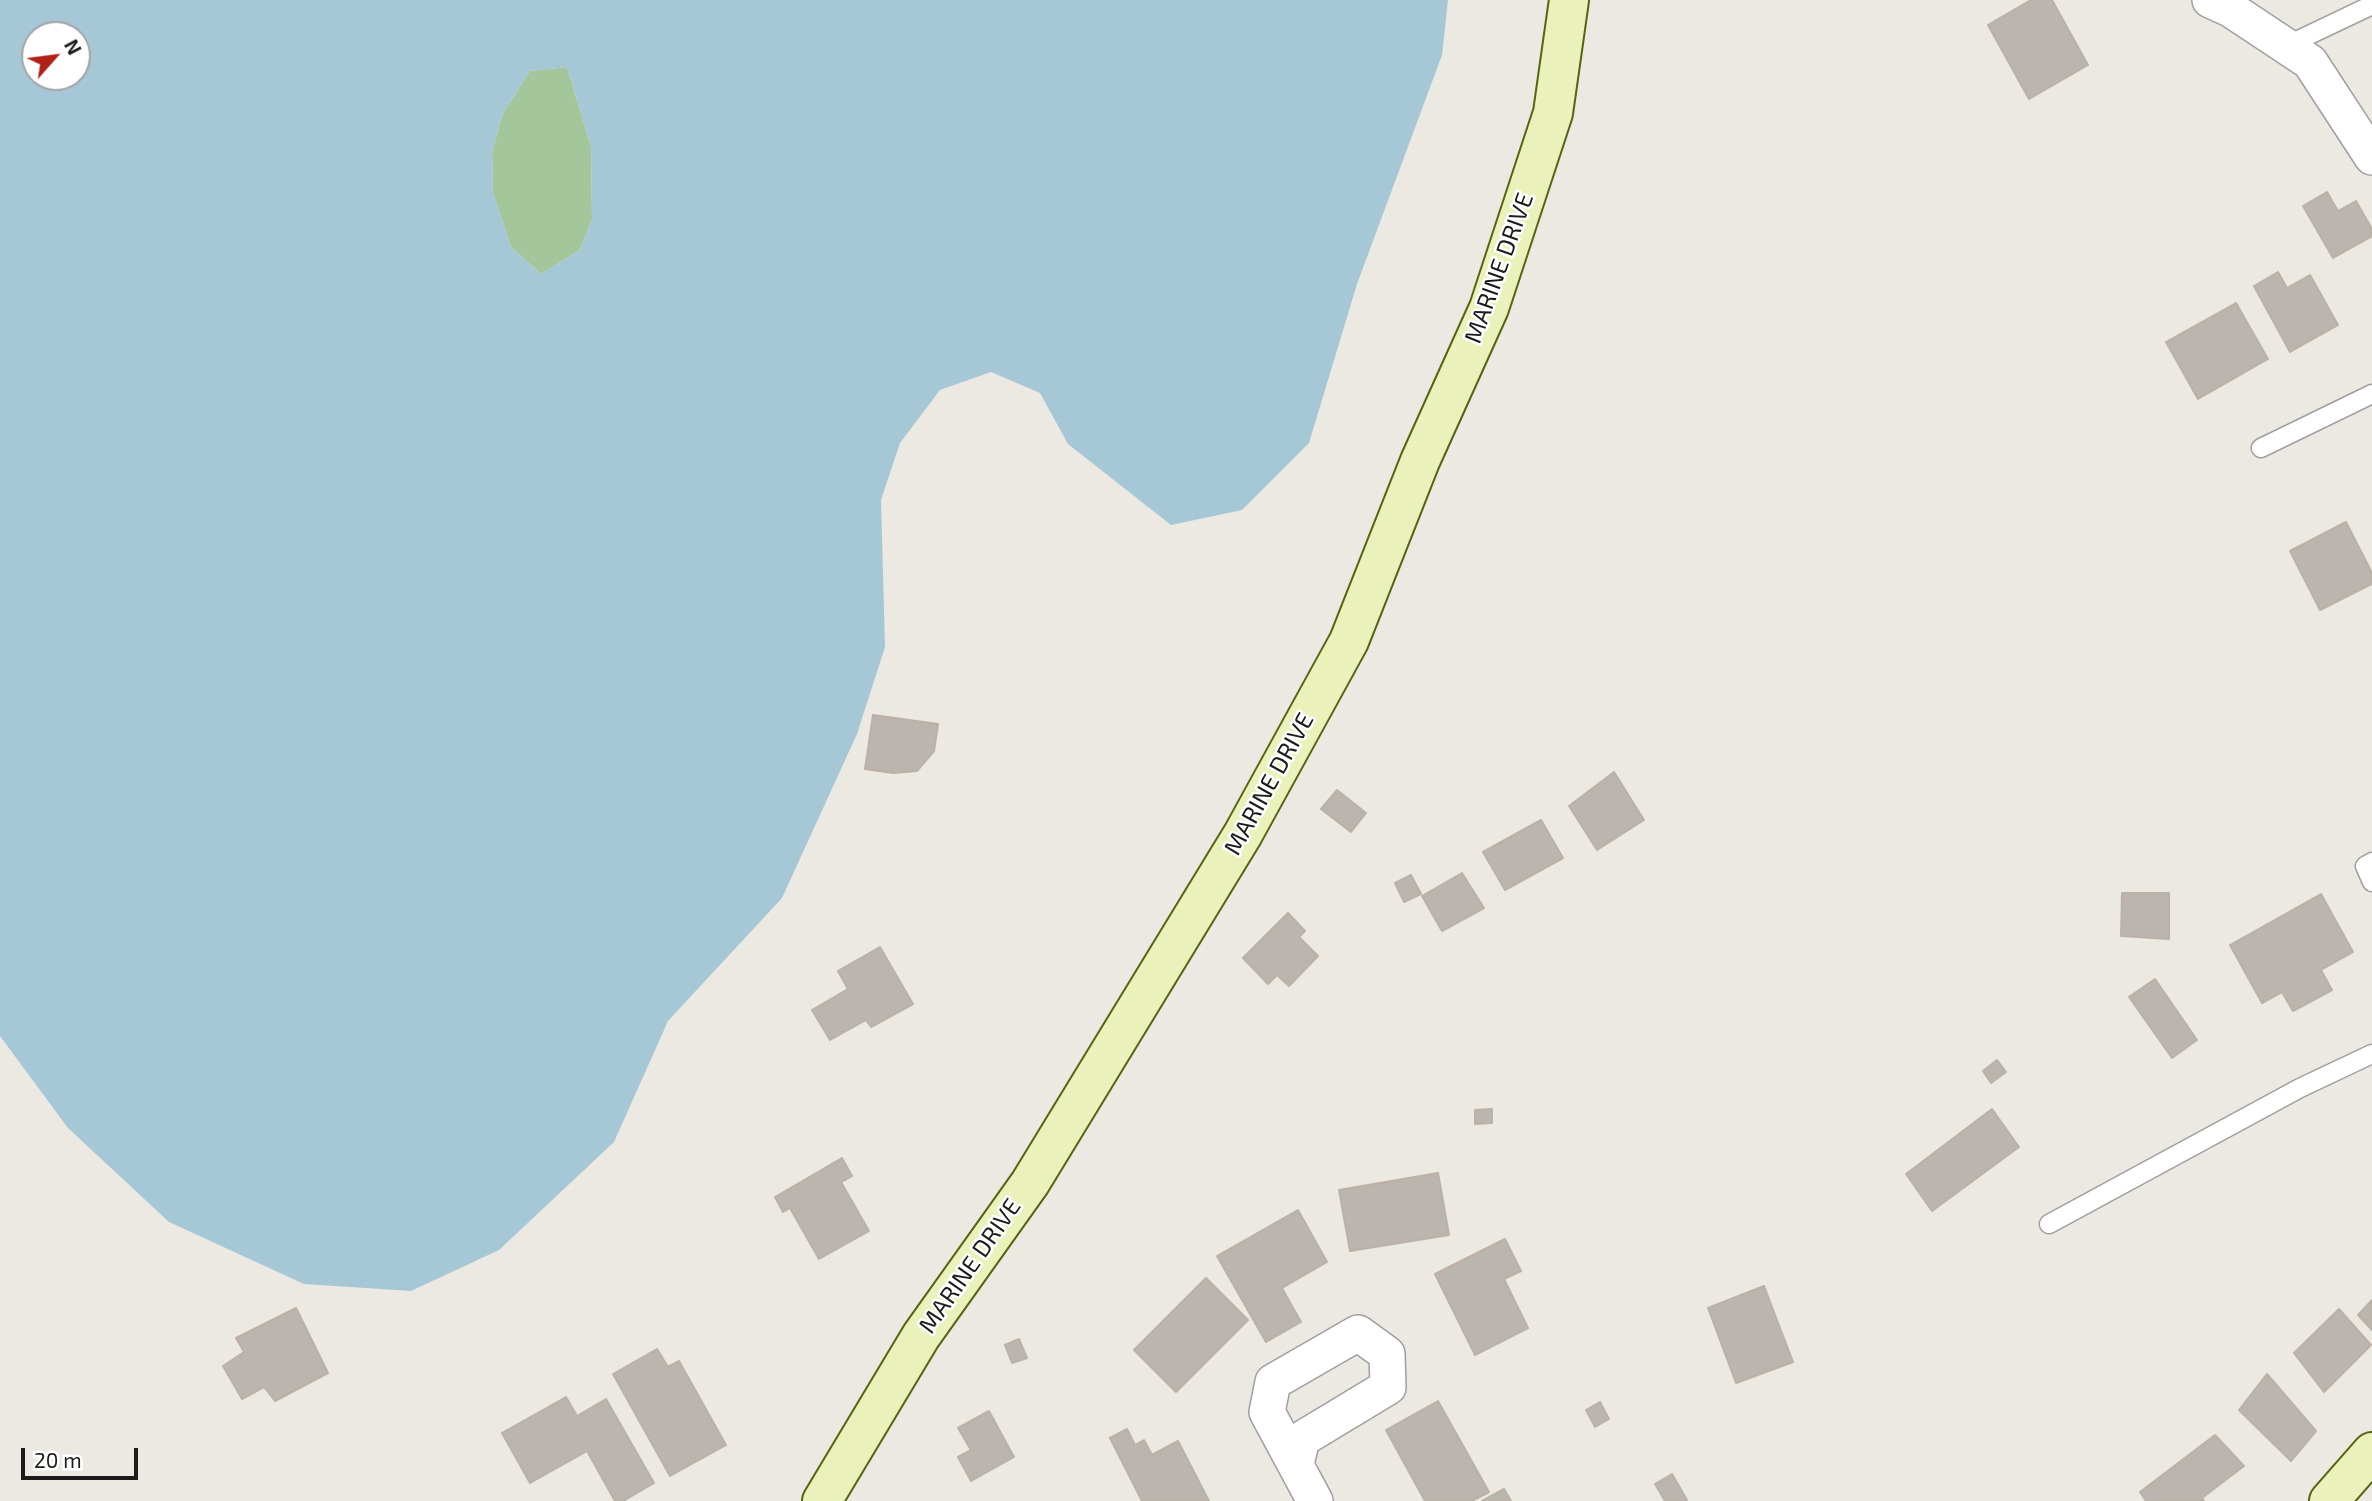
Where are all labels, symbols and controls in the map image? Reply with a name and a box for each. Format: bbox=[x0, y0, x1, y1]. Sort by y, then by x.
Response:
north arrow bbox=[21, 21, 91, 91]
text: N bbox=[60, 35, 87, 58]
street label: MARINE DRIVE bbox=[1458, 189, 1540, 347]
street label: MARINE DRIVE bbox=[1218, 708, 1320, 860]
street label: MARINE DRIVE bbox=[913, 1193, 1027, 1339]
scale bar bbox=[24, 1434, 142, 1478]
text: 20 m bbox=[34, 1447, 82, 1472]

